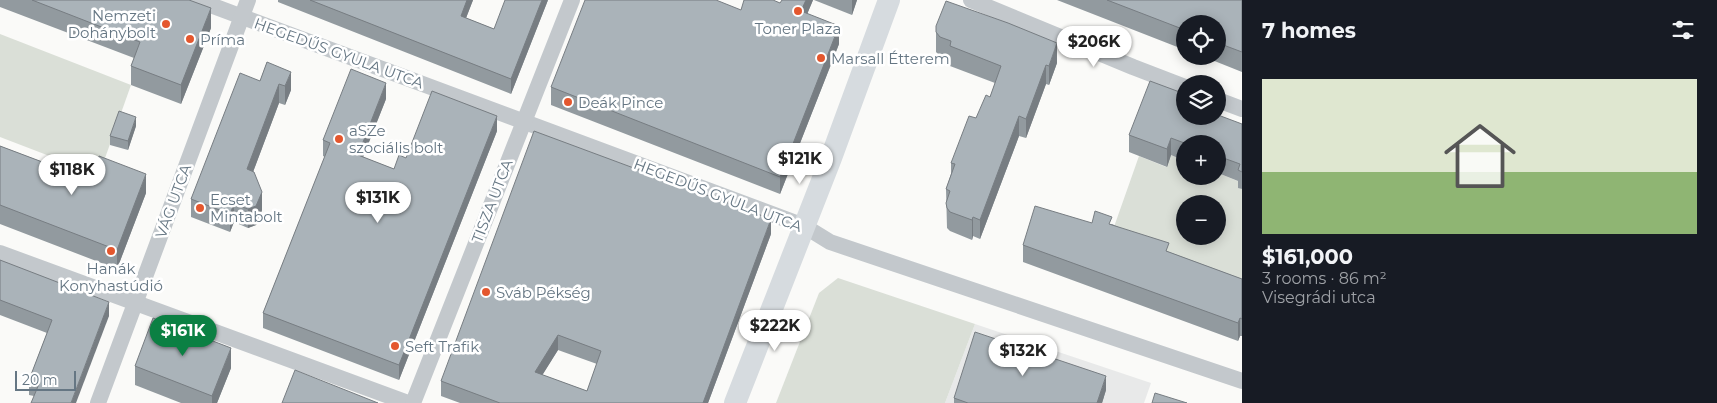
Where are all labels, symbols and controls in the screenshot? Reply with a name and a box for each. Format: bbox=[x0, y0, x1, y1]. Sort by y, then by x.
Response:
marker: Toner Plaza bbox=[792, 5, 804, 17]
place label: Nemzeti Dohánybolt bbox=[68, 6, 156, 42]
street label: HEGEDŰS GYULA UTCA bbox=[252, 13, 427, 93]
map controls bbox=[1176, 15, 1226, 245]
button: locate bbox=[1176, 15, 1226, 65]
icon: filters bbox=[1669, 16, 1697, 44]
marker: Nemzeti Dohánybolt bbox=[160, 18, 172, 30]
text: 7 homes bbox=[1262, 18, 1356, 43]
place label: Toner Plaza bbox=[755, 19, 841, 38]
pin: $206K bbox=[1059, 26, 1129, 68]
place label: Príma bbox=[200, 30, 245, 49]
text: $206K bbox=[1068, 32, 1120, 51]
marker: Príma bbox=[184, 33, 196, 45]
place label: Marsall Étterem bbox=[831, 49, 950, 68]
marker: Marsall Étterem bbox=[815, 52, 827, 64]
button: layers bbox=[1176, 75, 1226, 125]
place label: Deák Pince bbox=[578, 93, 663, 112]
marker: Deák Pince bbox=[562, 96, 574, 108]
icon: home bbox=[1435, 111, 1525, 201]
place label: aSZe szociális bolt bbox=[349, 121, 443, 157]
marker: aSZe szociális bolt bbox=[333, 133, 345, 145]
button: + bbox=[1176, 135, 1226, 185]
pin: $121K bbox=[765, 142, 835, 185]
text: $121K bbox=[778, 149, 822, 168]
pin: $118K bbox=[37, 154, 107, 196]
street label: HEGEDŰS GYULA UTCA bbox=[631, 154, 805, 236]
street label: TISZA UTCA bbox=[467, 156, 517, 246]
text: $118K bbox=[50, 160, 95, 179]
street label: VÁG UTCA bbox=[151, 161, 195, 241]
pin: $131K bbox=[343, 182, 413, 224]
text: $131K bbox=[356, 188, 400, 207]
place label: Ecset Mintabolt bbox=[210, 190, 283, 226]
button: − bbox=[1176, 195, 1226, 245]
marker: Ecset Mintabolt bbox=[194, 202, 206, 214]
text: $161,000 bbox=[1262, 244, 1353, 269]
marker: Hanák Konyhastúdió bbox=[105, 245, 117, 257]
place label: Hanák Konyhastúdió bbox=[59, 259, 163, 295]
text: 3 rooms · 86 m² bbox=[1262, 269, 1387, 288]
place label: Sváb Pékség bbox=[496, 283, 591, 302]
marker: Sváb Pékség bbox=[480, 286, 492, 298]
text: Visegrádi utca bbox=[1262, 288, 1376, 307]
pin: $222K bbox=[740, 310, 810, 352]
pin: $161K bbox=[148, 314, 218, 357]
text: $222K bbox=[750, 316, 800, 335]
text: $161K bbox=[161, 321, 205, 340]
pin: $132K bbox=[988, 334, 1058, 377]
place label: Seft Trafik bbox=[405, 337, 479, 356]
marker: Seft Trafik bbox=[389, 340, 401, 352]
text: $132K bbox=[1000, 341, 1047, 360]
scale bar bbox=[15, 368, 76, 391]
text: 20 m bbox=[22, 371, 58, 389]

